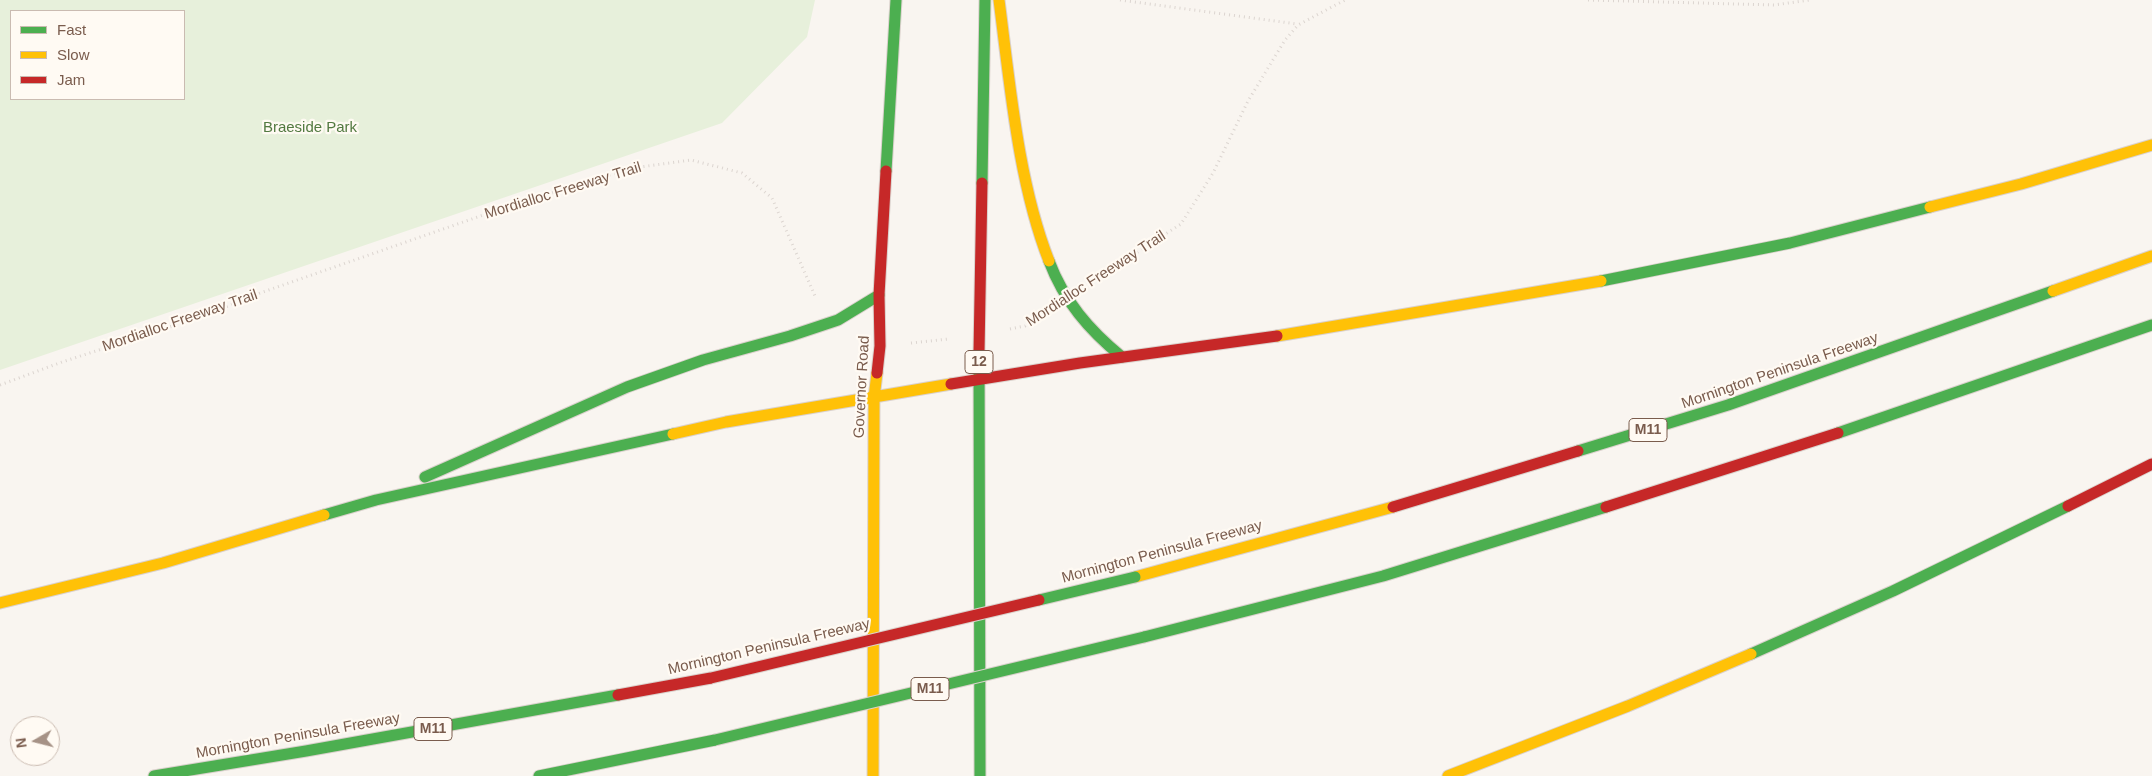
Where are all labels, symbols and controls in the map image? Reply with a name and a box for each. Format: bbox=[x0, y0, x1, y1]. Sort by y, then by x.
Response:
legend bbox=[10, 10, 185, 100]
text: Fast bbox=[57, 21, 86, 38]
text: Slow bbox=[57, 46, 90, 63]
text: Jam bbox=[57, 71, 85, 88]
park label: Braeside Park bbox=[263, 119, 357, 137]
street label: Mordialloc Freeway Trail bbox=[483, 159, 643, 223]
street label: Mordialloc Freeway Trail bbox=[1023, 227, 1169, 331]
street label: Mordialloc Freeway Trail bbox=[100, 286, 260, 356]
street label: Mornington Peninsula Freeway bbox=[1679, 329, 1881, 413]
street label: Governor Road bbox=[850, 335, 874, 439]
road number: 12 bbox=[965, 351, 993, 374]
road number: M11 bbox=[1629, 418, 1667, 442]
street label: Mornington Peninsula Freeway bbox=[1060, 517, 1264, 587]
street label: Mornington Peninsula Freeway bbox=[666, 615, 872, 679]
road number: M11 bbox=[911, 678, 949, 701]
street label: Mornington Peninsula Freeway bbox=[195, 709, 401, 763]
north arrow bbox=[10, 716, 60, 766]
road number: M11 bbox=[414, 718, 452, 741]
text: N bbox=[13, 737, 30, 749]

